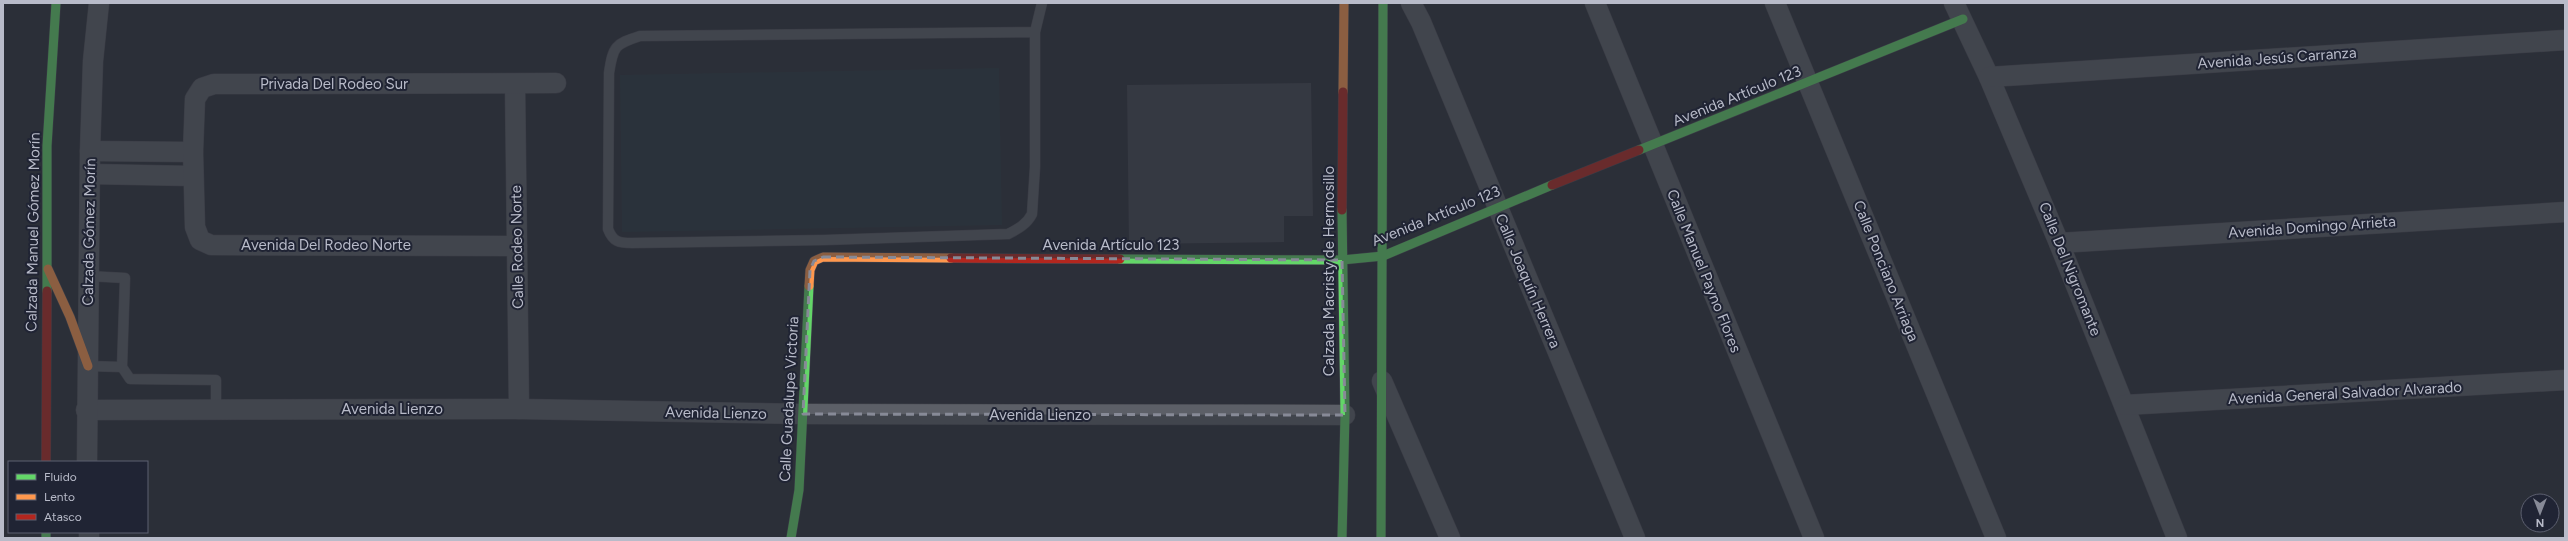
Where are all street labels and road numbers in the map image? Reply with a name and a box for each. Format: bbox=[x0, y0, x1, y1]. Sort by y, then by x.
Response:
street label: Avenida Jesús Carranza bbox=[2197, 43, 2357, 73]
street label: Avenida Artículo 123 bbox=[1670, 62, 1804, 130]
street label: Privada Del Rodeo Sur bbox=[260, 75, 408, 93]
street label: Calzada Manuel Gómez Morín bbox=[22, 132, 44, 332]
street label: Calzada Gómez Morín bbox=[79, 158, 99, 306]
street label: Calzada Macristy de Hermosillo bbox=[1320, 165, 1338, 376]
street label: Avenida Artículo 123 bbox=[1369, 182, 1503, 250]
street label: Calle Rodeo Norte bbox=[507, 185, 527, 309]
street label: Calle Manuel Payno Flores bbox=[1663, 187, 1745, 355]
street label: Calle Ponciano Arriaga bbox=[1849, 198, 1923, 344]
street label: Calle Del Nigromante bbox=[2035, 199, 2105, 339]
street label: Calle Joaquín Herrera bbox=[1492, 211, 1564, 351]
street label: Avenida Domingo Arrieta bbox=[2228, 212, 2396, 242]
street label: Avenida Del Rodeo Norte bbox=[241, 236, 411, 254]
street label: Avenida Artículo 123 bbox=[1042, 236, 1180, 254]
street label: Calle Guadalupe Victoria bbox=[776, 316, 802, 482]
street label: Avenida General Salvador Alvarado bbox=[2228, 378, 2463, 408]
street label: Avenida Lienzo bbox=[341, 400, 443, 418]
street label: Avenida Lienzo bbox=[665, 403, 767, 423]
street label: Avenida Lienzo bbox=[989, 406, 1091, 424]

